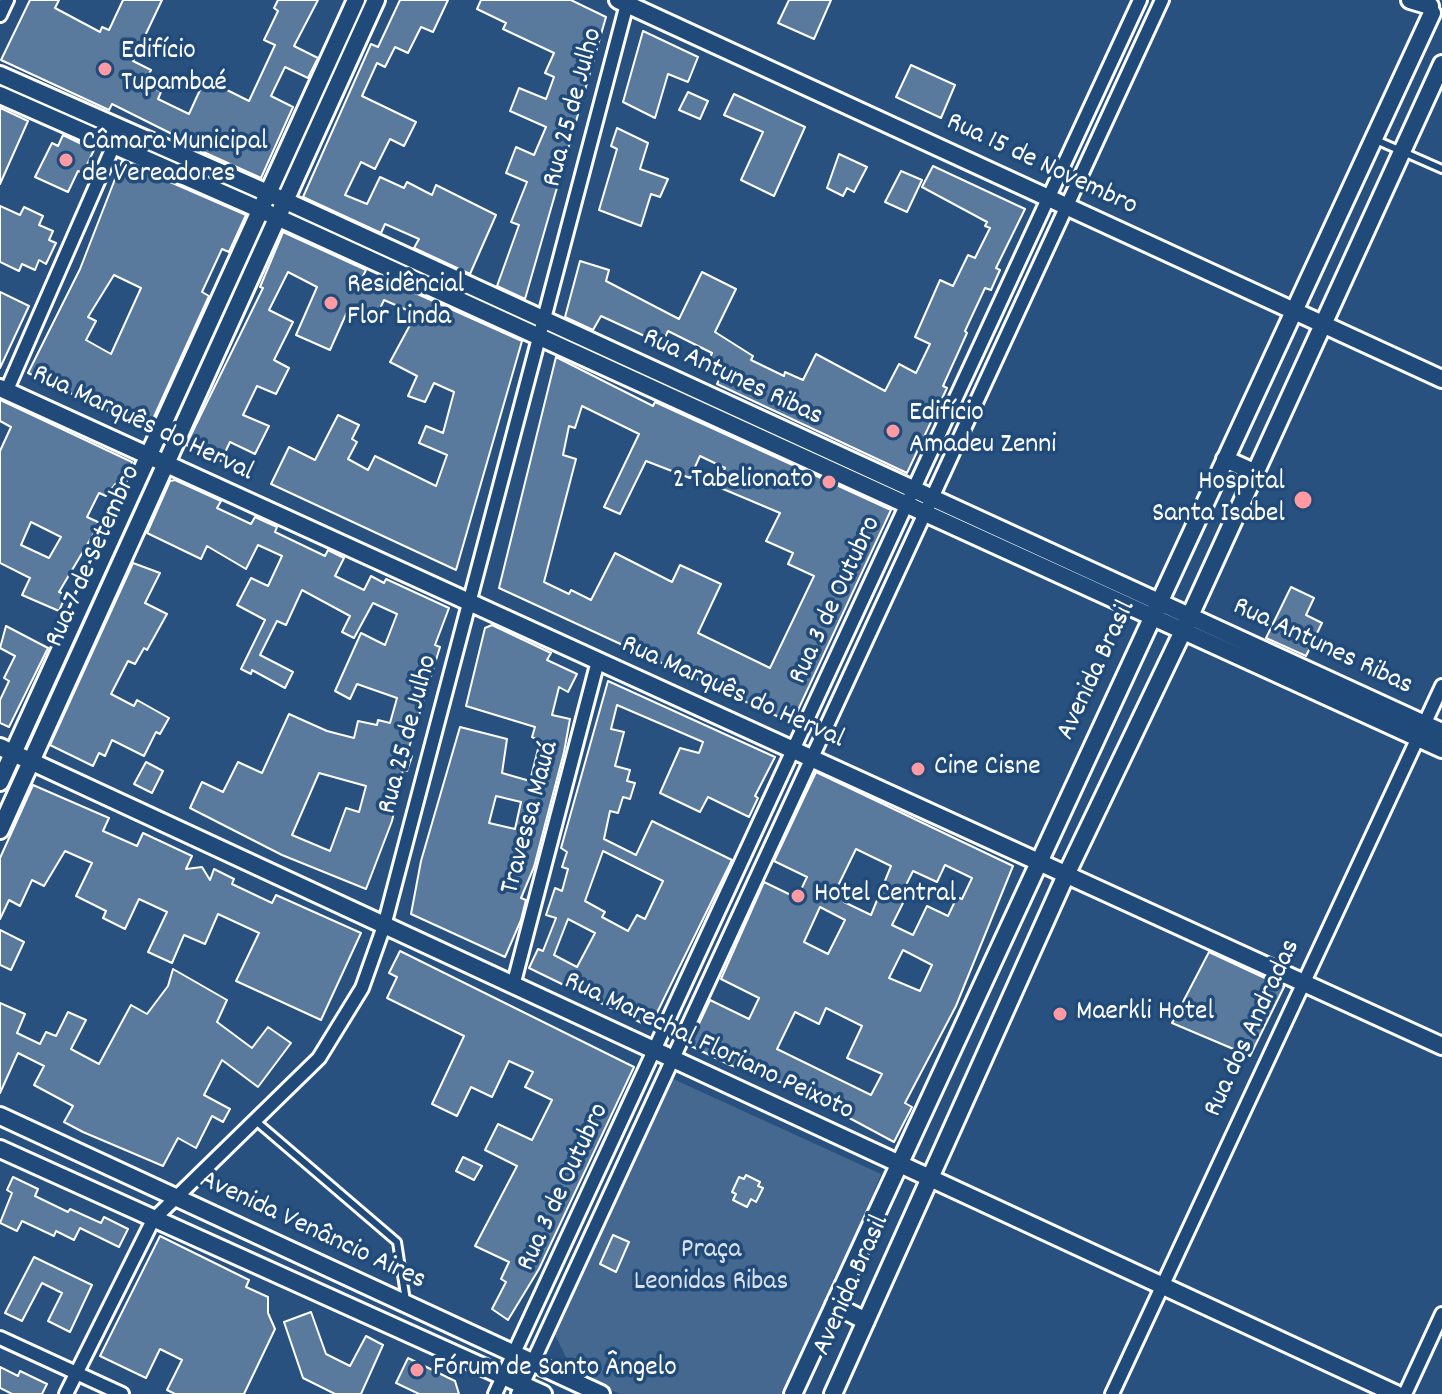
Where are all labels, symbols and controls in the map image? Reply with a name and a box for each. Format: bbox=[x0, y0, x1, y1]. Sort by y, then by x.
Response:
street label: Rua 25 de Julho bbox=[538, 25, 612, 191]
place label: Edifício Tupambaé bbox=[121, 36, 227, 102]
marker: Edifício Tupambaé bbox=[96, 60, 114, 78]
street label: Rua 15 de Novembro bbox=[940, 107, 1142, 225]
place label: Câmara Municipal de Vereadores bbox=[82, 127, 268, 193]
marker: Câmara Municipal de Vereadores bbox=[57, 151, 75, 169]
place label: Residêncial Flor Linda bbox=[347, 270, 464, 336]
marker: Residêncial Flor Linda bbox=[322, 294, 340, 312]
street label: Rua Antunes Ribas bbox=[636, 323, 828, 435]
street label: Rua Marquês do Herval bbox=[26, 359, 258, 491]
place label: Edifício Amadeu Zenni bbox=[909, 398, 1056, 464]
marker: Edifício Amadeu Zenni bbox=[884, 422, 902, 440]
street label: Rua 7 de Setembro bbox=[40, 461, 150, 653]
place label: 2 Tabelionato bbox=[672, 465, 813, 499]
place label: Hospital Santa Isabel bbox=[1152, 467, 1285, 533]
marker: 2 Tabelionato bbox=[820, 473, 838, 491]
marker: Hospital Santa Isabel bbox=[1292, 489, 1314, 511]
street label: Rua 3 de Outubro bbox=[783, 512, 891, 690]
street label: Rua Antunes Ribas bbox=[1226, 592, 1418, 704]
street label: Avenida Brasil bbox=[1051, 596, 1145, 746]
street label: Rua Marquês do Herval bbox=[615, 630, 849, 758]
street label: Rua 25 de Julho bbox=[373, 652, 447, 818]
street label: Travessa Mauá bbox=[495, 738, 569, 898]
place label: Cine Cisne bbox=[934, 752, 1041, 786]
marker: Cine Cisne bbox=[909, 760, 927, 778]
place label: Hotel Central bbox=[814, 879, 956, 913]
marker: Hotel Central bbox=[789, 887, 807, 905]
street label: Rua dos Andradas bbox=[1198, 935, 1310, 1123]
street label: Rua Marechal Floriano Peixoto bbox=[558, 966, 858, 1130]
place label: Maerkli Hotel bbox=[1076, 997, 1214, 1031]
marker: Maerkli Hotel bbox=[1051, 1005, 1069, 1023]
street label: Rua 3 de Outubro bbox=[511, 1099, 619, 1277]
street label: Avenida Venâncio Aires bbox=[194, 1165, 430, 1299]
street label: Avenida Brasil bbox=[807, 1210, 899, 1362]
park label: Praça Leonidas Ribas bbox=[634, 1235, 788, 1301]
place label: Fórum de Santo Ângelo bbox=[433, 1353, 677, 1387]
marker: Fórum de Santo Ângelo bbox=[408, 1361, 426, 1379]

